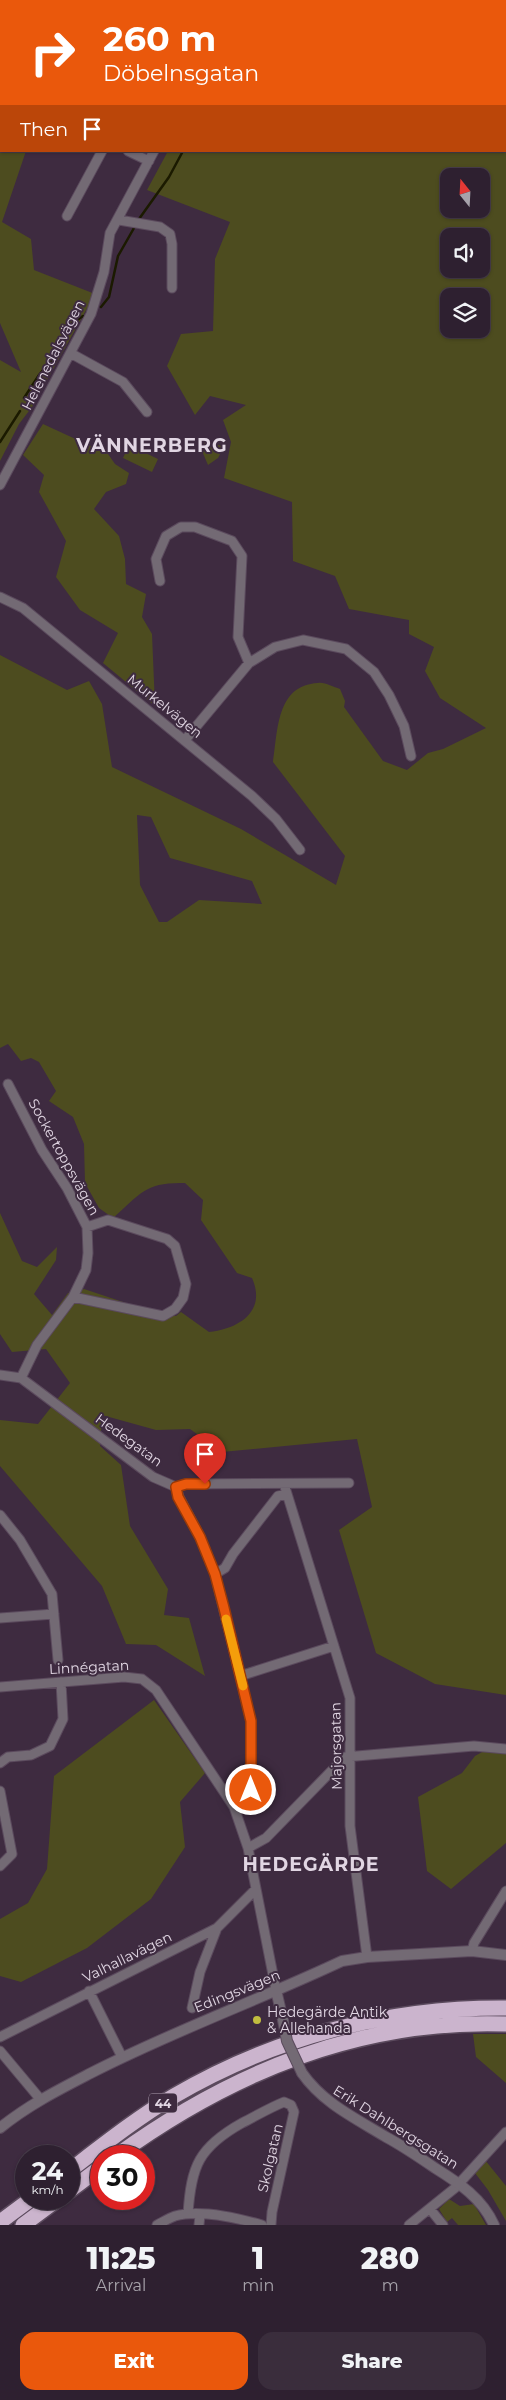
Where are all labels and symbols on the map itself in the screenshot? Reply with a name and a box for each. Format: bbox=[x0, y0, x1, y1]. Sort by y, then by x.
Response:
north arrow bbox=[440, 168, 490, 218]
street label: Helenedalsvägen bbox=[17, 297, 89, 413]
district label: VÄNNERBERG bbox=[75, 434, 228, 457]
street label: Murkelvägen bbox=[124, 670, 206, 742]
street label: Sockertoppsvägen bbox=[24, 1096, 104, 1218]
street label: Hedegatan bbox=[92, 1410, 166, 1470]
pin bbox=[184, 1433, 226, 1484]
street label: Linnégatan bbox=[48, 1656, 130, 1678]
street label: Majorsgatan bbox=[326, 1702, 346, 1790]
position arrow bbox=[224, 1763, 276, 1815]
district label: HEDEGÄRDE bbox=[242, 1853, 380, 1876]
street label: Valhallavägen bbox=[79, 1928, 175, 1986]
street label: Edingsvägen bbox=[191, 1966, 283, 2016]
place label: Hedegärde Antik & Allehanda bbox=[267, 2003, 388, 2037]
marker: Hedegärde Antik & Allehanda bbox=[251, 2014, 263, 2026]
street label: Erik Dahlbergsgatan bbox=[330, 2081, 462, 2173]
road number: 44 bbox=[149, 2094, 177, 2112]
street label: Skolgatan bbox=[253, 2122, 287, 2194]
speed limit sign: 30 bbox=[90, 2145, 155, 2210]

